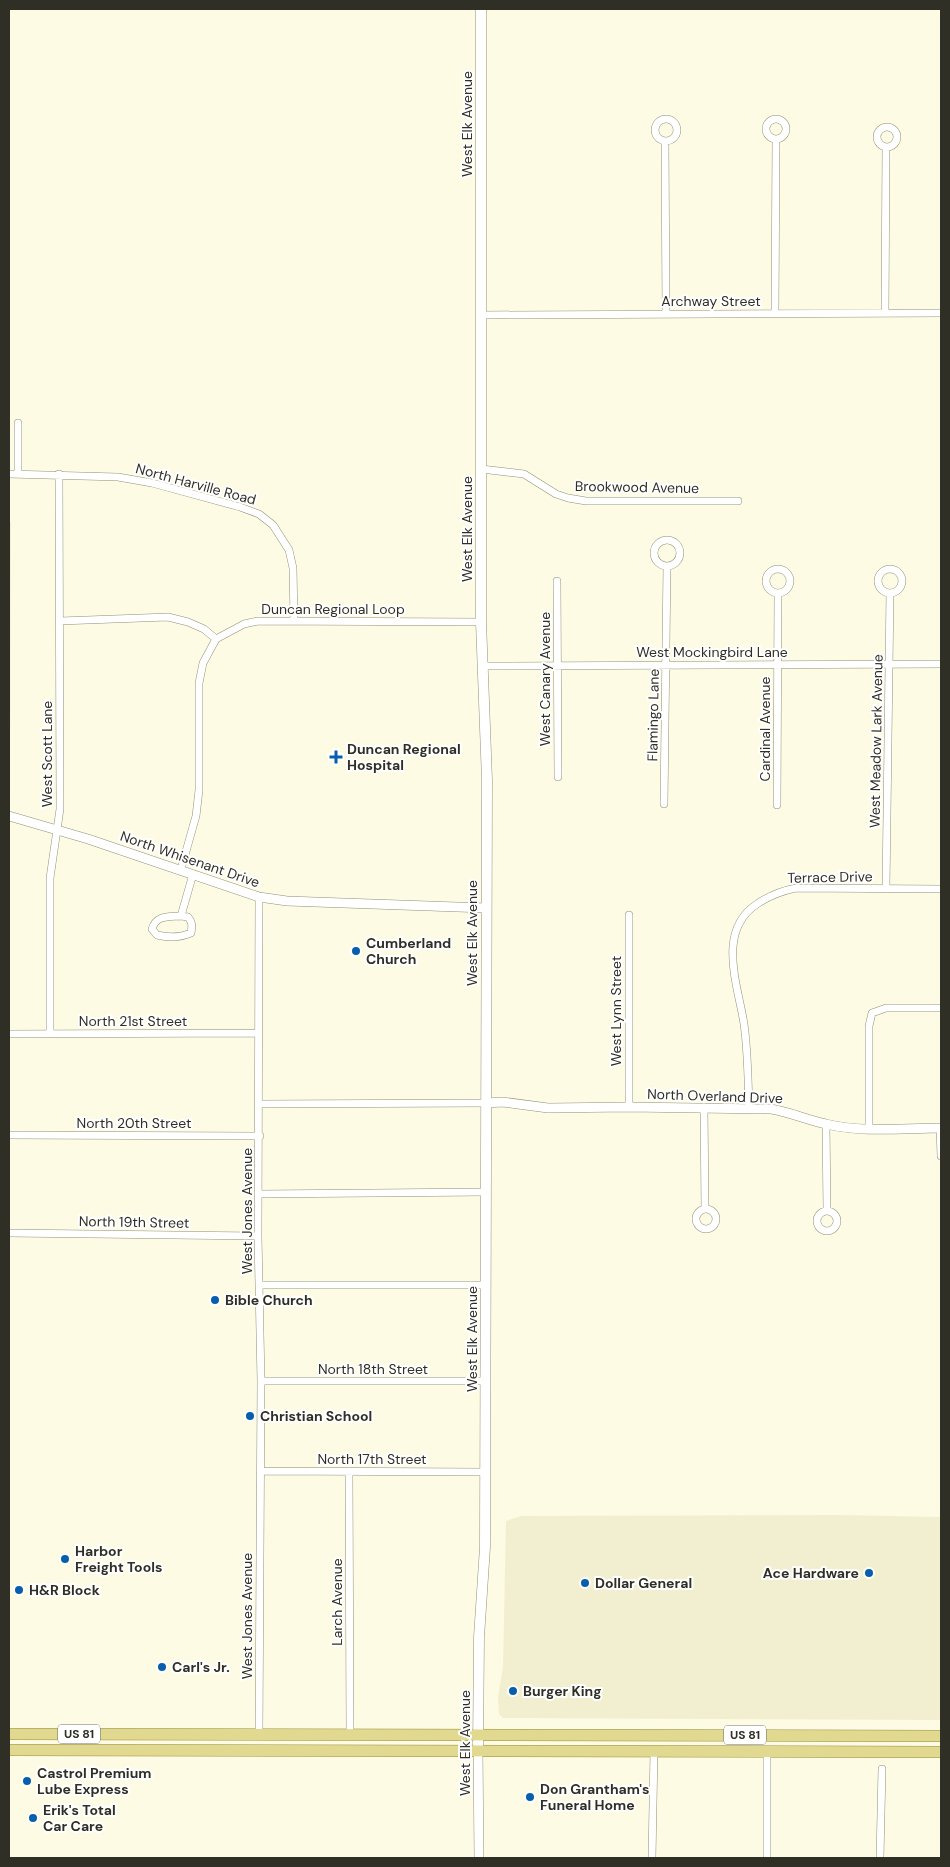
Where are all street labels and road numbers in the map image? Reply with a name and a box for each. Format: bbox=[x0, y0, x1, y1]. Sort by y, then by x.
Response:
street label: West Elk Avenue bbox=[458, 71, 476, 177]
street label: Archway Street bbox=[661, 292, 761, 310]
street label: North Harville Road bbox=[134, 459, 258, 509]
street label: West Elk Avenue bbox=[458, 476, 476, 582]
street label: Brookwood Avenue bbox=[575, 477, 699, 497]
street label: Duncan Regional Loop bbox=[261, 600, 405, 618]
street label: West Canary Avenue bbox=[536, 612, 554, 746]
street label: West Mockingbird Lane bbox=[636, 643, 788, 661]
street label: West Meadow Lark Avenue bbox=[865, 654, 887, 828]
street label: Flamingo Lane bbox=[643, 668, 663, 761]
street label: Cardinal Avenue bbox=[756, 677, 774, 781]
street label: West Scott Lane bbox=[38, 701, 56, 807]
street label: North Whisenant Drive bbox=[118, 827, 262, 891]
street label: Terrace Drive bbox=[787, 867, 873, 887]
street label: West Elk Avenue bbox=[463, 880, 481, 986]
street label: West Lynn Street bbox=[607, 956, 625, 1066]
street label: North 21st Street bbox=[79, 1012, 187, 1030]
street label: North Overland Drive bbox=[647, 1085, 783, 1107]
street label: North 20th Street bbox=[77, 1114, 191, 1132]
street label: West Jones Avenue bbox=[238, 1148, 256, 1274]
street label: North 19th Street bbox=[79, 1212, 189, 1232]
street label: West Elk Avenue bbox=[463, 1286, 481, 1392]
street label: North 18th Street bbox=[318, 1360, 428, 1378]
street label: North 17th Street bbox=[317, 1450, 427, 1468]
street label: West Jones Avenue bbox=[238, 1553, 256, 1679]
street label: Larch Avenue bbox=[328, 1558, 346, 1646]
street label: West Elk Avenue bbox=[456, 1690, 474, 1796]
road number: US 81 bbox=[58, 1725, 100, 1744]
road number: US 81 bbox=[724, 1726, 766, 1744]

